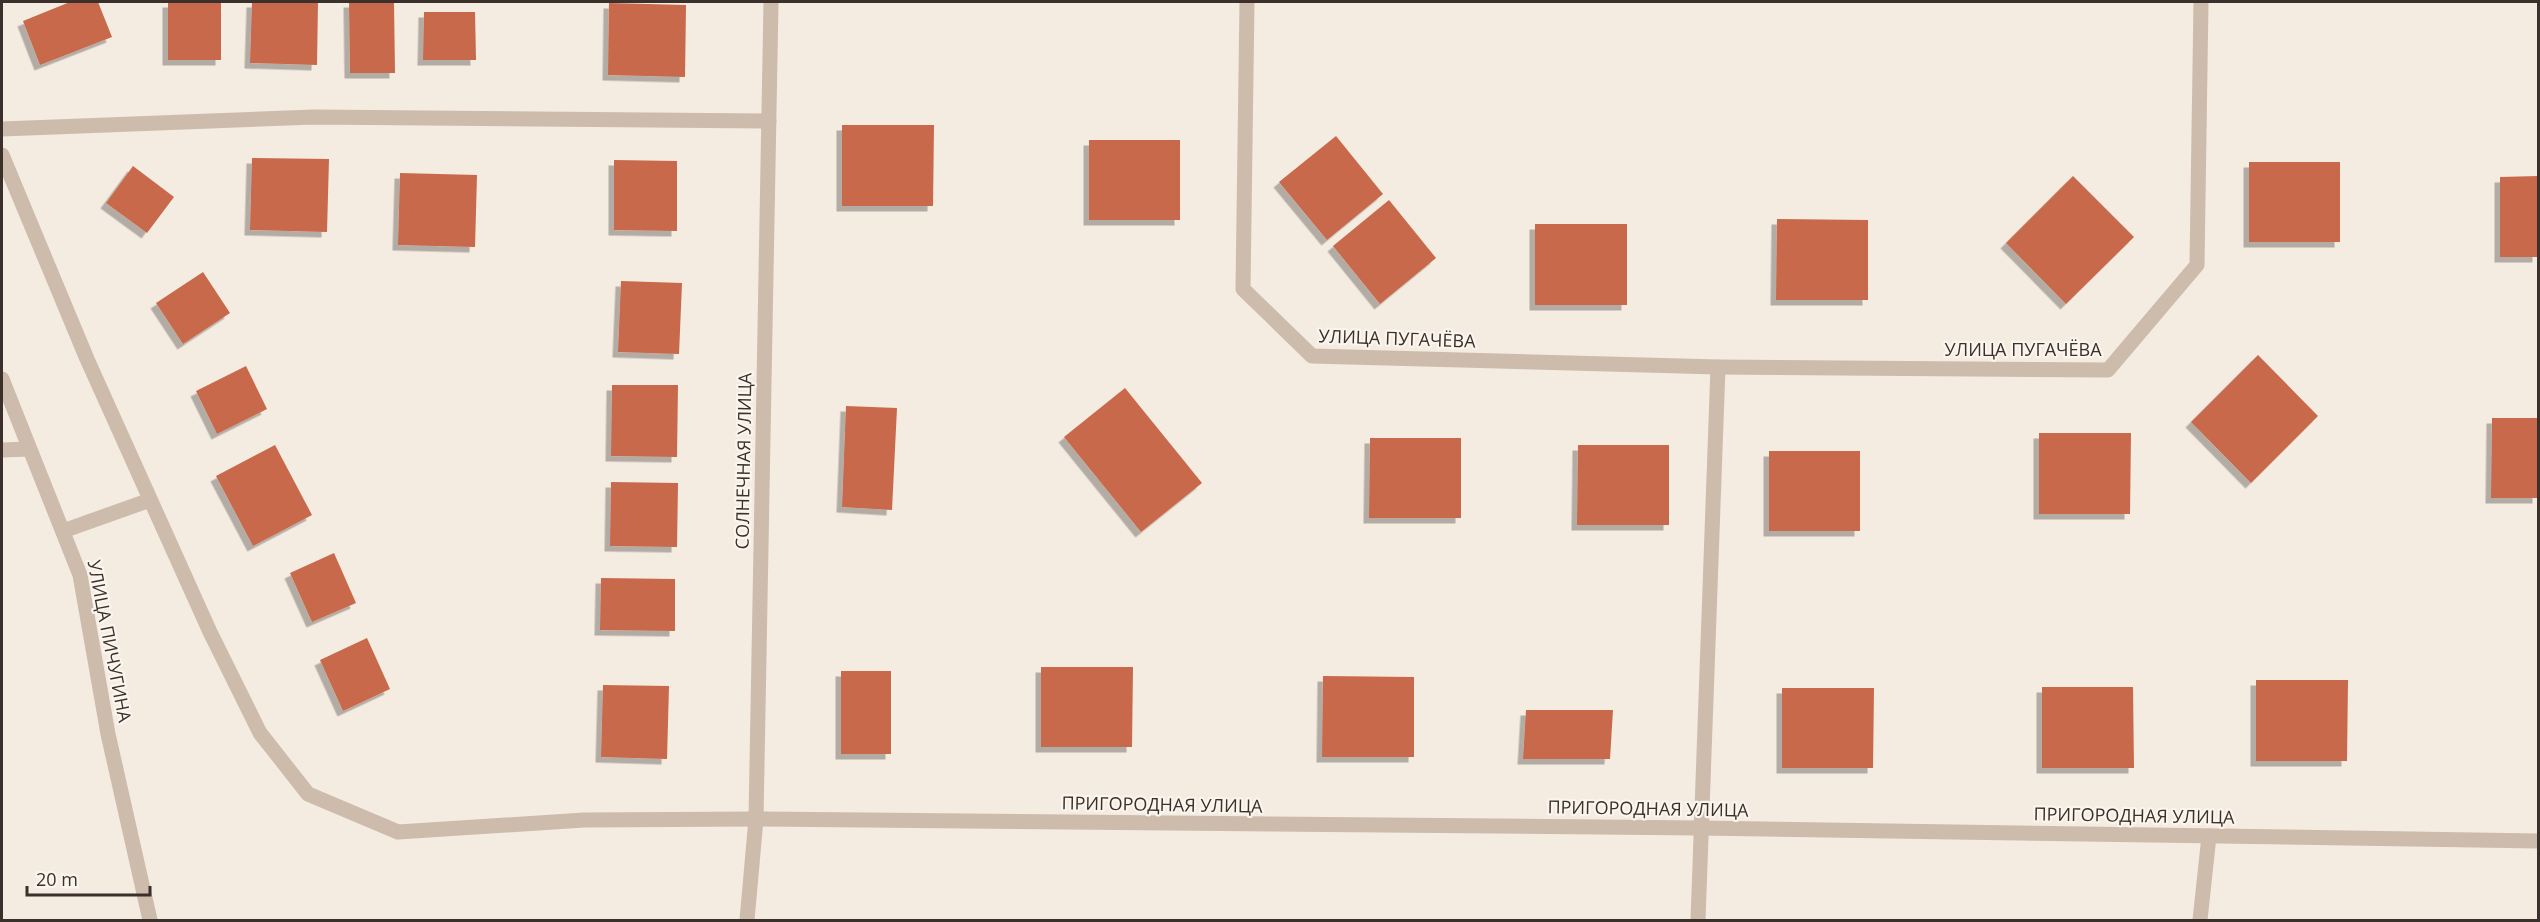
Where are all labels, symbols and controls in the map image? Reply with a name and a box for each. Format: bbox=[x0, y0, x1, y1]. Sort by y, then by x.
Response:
street label: УЛИЦА ПУГАЧЁВА bbox=[1318, 323, 1477, 353]
street label: УЛИЦА ПУГАЧЁВА bbox=[1944, 337, 2102, 361]
street label: СОЛНЕЧНАЯ УЛИЦА bbox=[729, 372, 757, 549]
street label: УЛИЦА ПИЧУГИНА bbox=[82, 558, 138, 725]
street label: ПРИГОРОДНАЯ УЛИЦА bbox=[1061, 790, 1263, 818]
street label: ПРИГОРОДНАЯ УЛИЦА bbox=[1547, 794, 1749, 822]
street label: ПРИГОРОДНАЯ УЛИЦА bbox=[2033, 801, 2235, 829]
scale bar bbox=[27, 859, 150, 897]
text: 20 m bbox=[36, 867, 78, 891]

